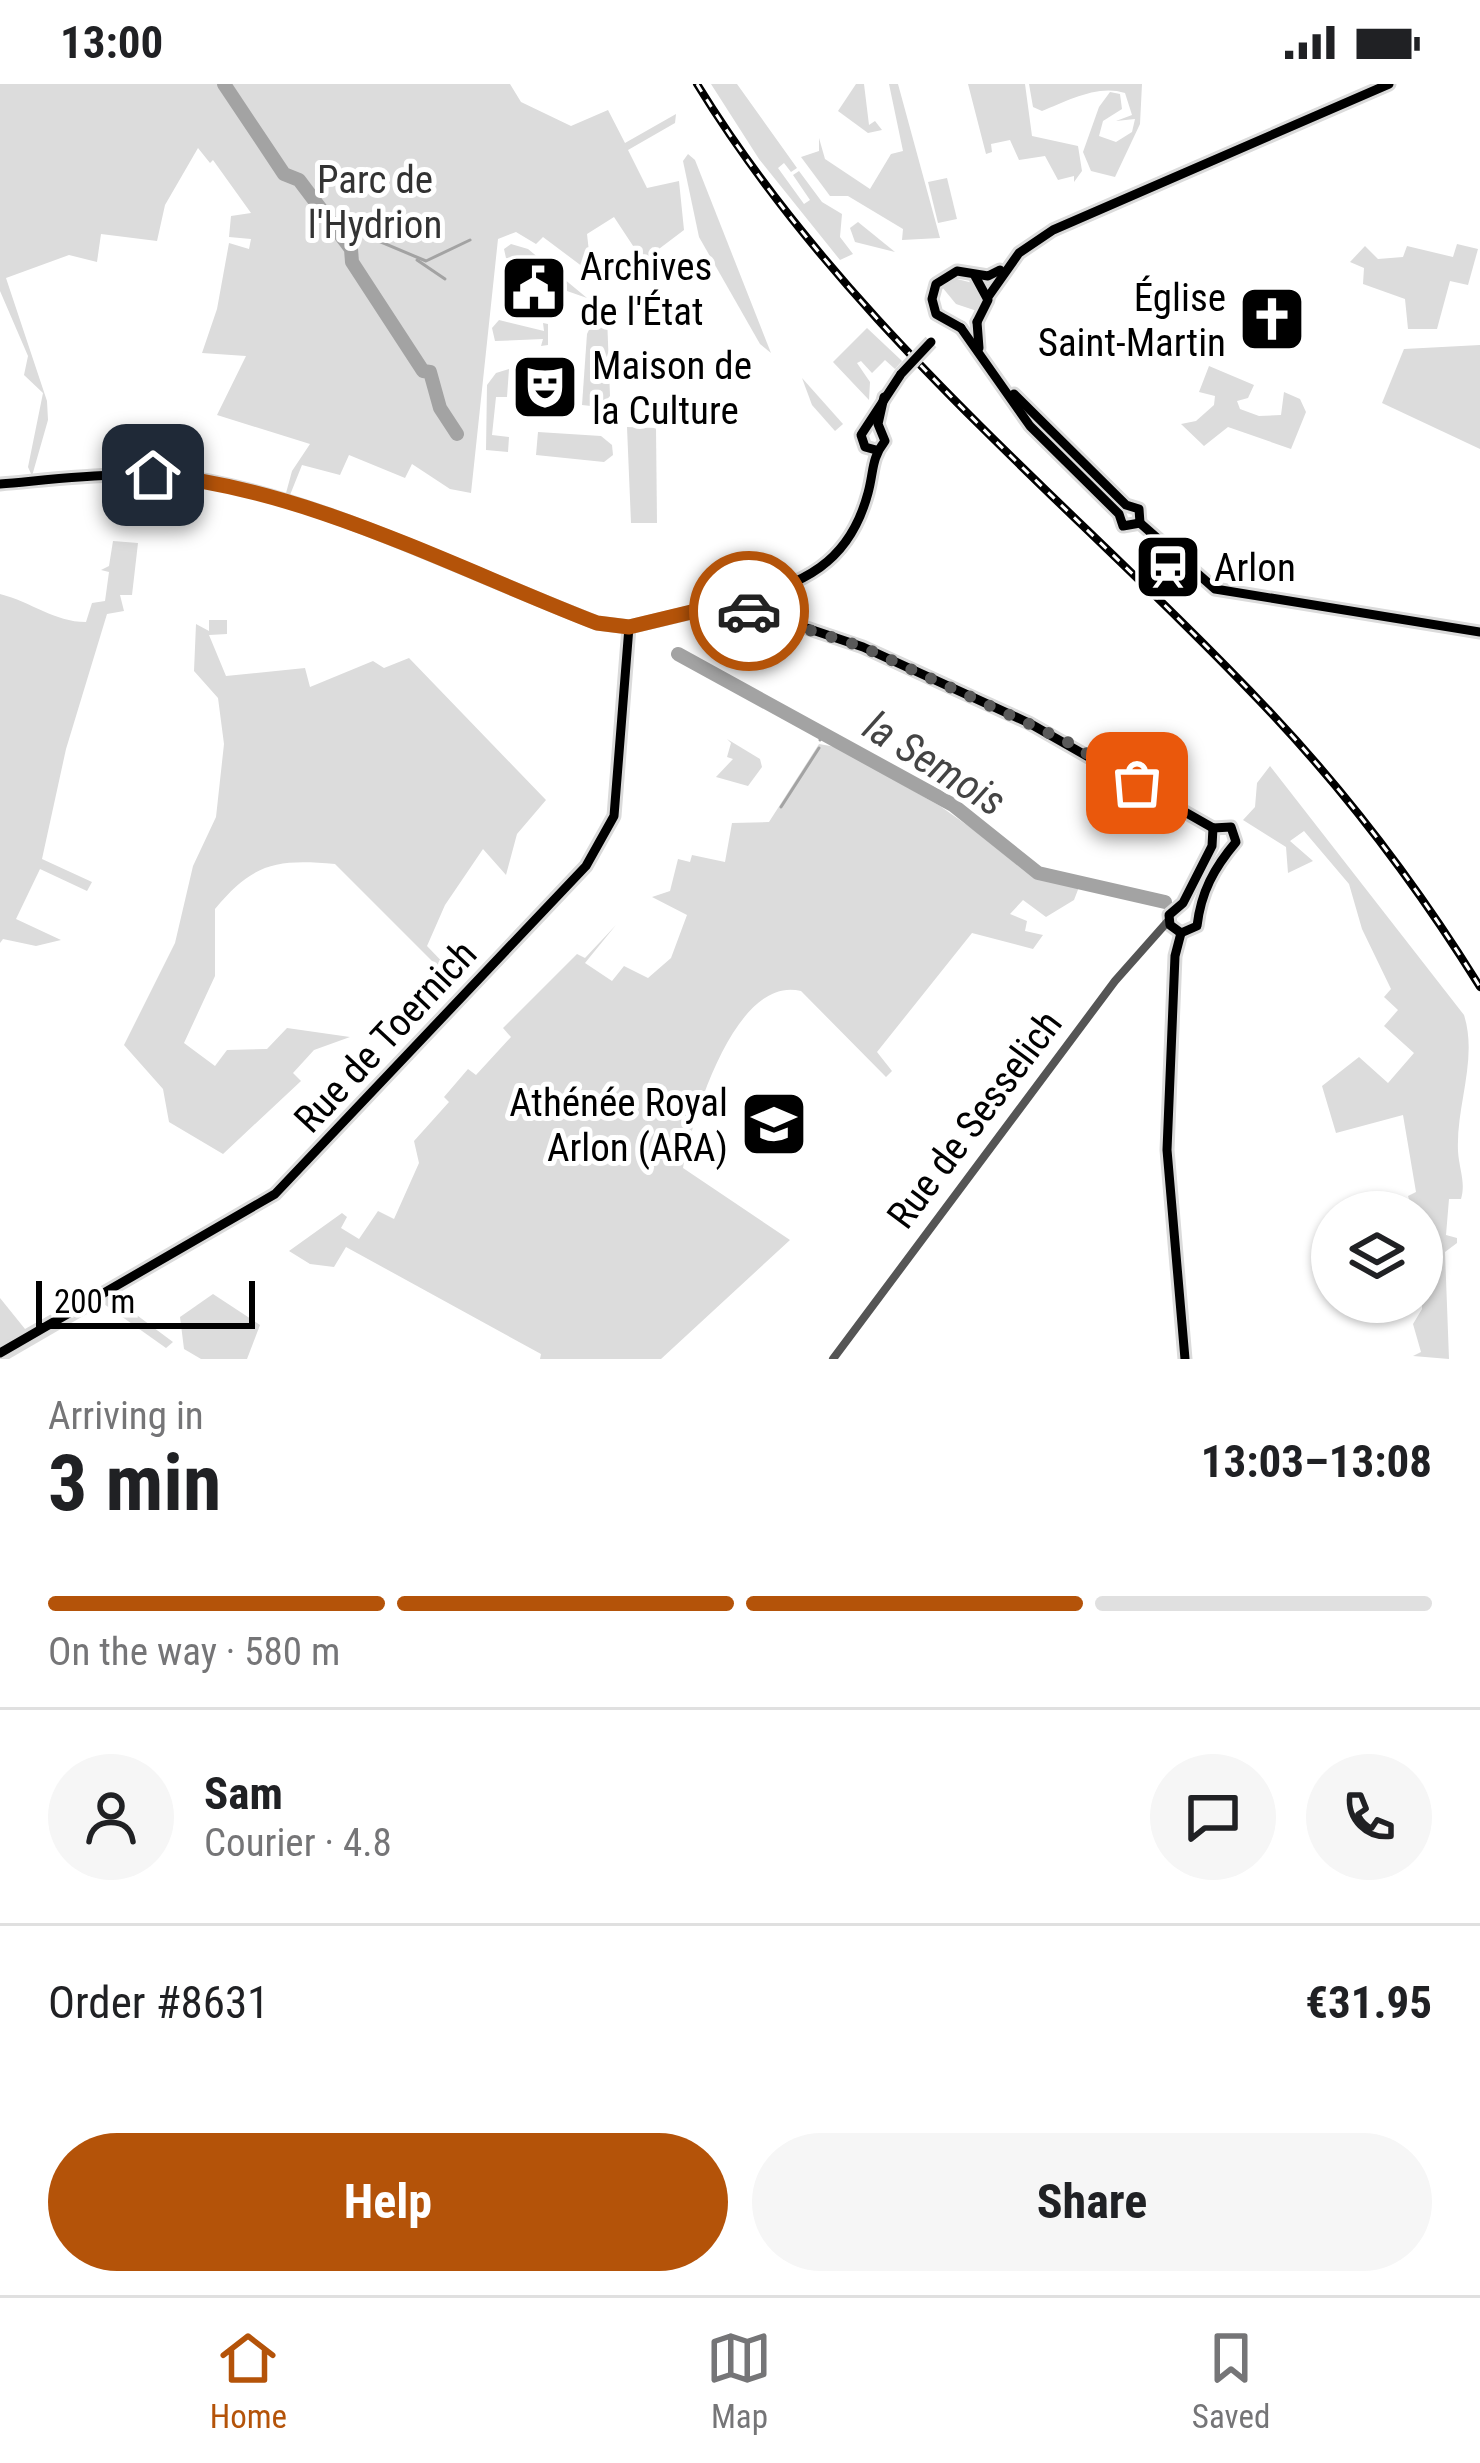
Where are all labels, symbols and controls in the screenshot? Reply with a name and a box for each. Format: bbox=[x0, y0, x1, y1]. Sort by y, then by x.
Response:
text: 13:00 bbox=[60, 16, 163, 69]
park label: Parc de l'Hydrion bbox=[308, 157, 442, 248]
place label: Archives de l'État bbox=[580, 244, 712, 335]
public building icon: Archives de l'État bbox=[499, 253, 569, 323]
place label: Église Saint-Martin bbox=[1038, 275, 1226, 366]
church icon: Église Saint-Martin bbox=[1237, 284, 1307, 354]
place label: Maison de la Culture bbox=[592, 343, 752, 434]
theatre icon: Maison de la Culture bbox=[510, 352, 580, 422]
pin bbox=[102, 424, 204, 526]
icon: home bbox=[120, 442, 186, 508]
station icon: Arlon bbox=[1133, 532, 1203, 602]
place label: Arlon bbox=[1214, 545, 1296, 591]
courier bbox=[689, 551, 809, 671]
icon: car bbox=[716, 578, 782, 644]
water label: la Semois bbox=[855, 701, 1015, 826]
pin bbox=[1086, 732, 1188, 834]
icon: bag bbox=[1104, 750, 1170, 816]
street label: Rue de Toernich bbox=[285, 931, 486, 1142]
street label: Rue de Sesselich bbox=[878, 1002, 1072, 1237]
place label: Athénée Royal Arlon (ARA) bbox=[509, 1080, 728, 1171]
school or university icon: Athénée Royal Arlon (ARA) bbox=[739, 1089, 809, 1159]
map controls bbox=[1311, 1191, 1443, 1323]
button: layers bbox=[1311, 1191, 1443, 1323]
scale bar bbox=[36, 1275, 255, 1328]
text: 200 m bbox=[54, 1282, 135, 1321]
text: Arriving in bbox=[48, 1393, 204, 1439]
text: 13:03–13:08 bbox=[1201, 1435, 1432, 1488]
text: 3 min bbox=[48, 1438, 221, 1529]
text: On the way · 580 m bbox=[48, 1629, 340, 1675]
button: person bbox=[48, 1754, 174, 1880]
button: chat bbox=[1150, 1754, 1276, 1880]
button: phone bbox=[1306, 1754, 1432, 1880]
text: Sam bbox=[204, 1767, 283, 1820]
text: Courier · 4.8 bbox=[204, 1820, 392, 1866]
text: Order #8631 bbox=[48, 1976, 269, 2029]
text: €31.95 bbox=[1305, 1976, 1432, 2029]
button: Help bbox=[48, 2133, 728, 2271]
button: Share bbox=[752, 2133, 1432, 2271]
tab: Home bbox=[210, 2325, 287, 2436]
tab: Map bbox=[706, 2325, 772, 2436]
tab: Saved bbox=[1192, 2325, 1270, 2436]

